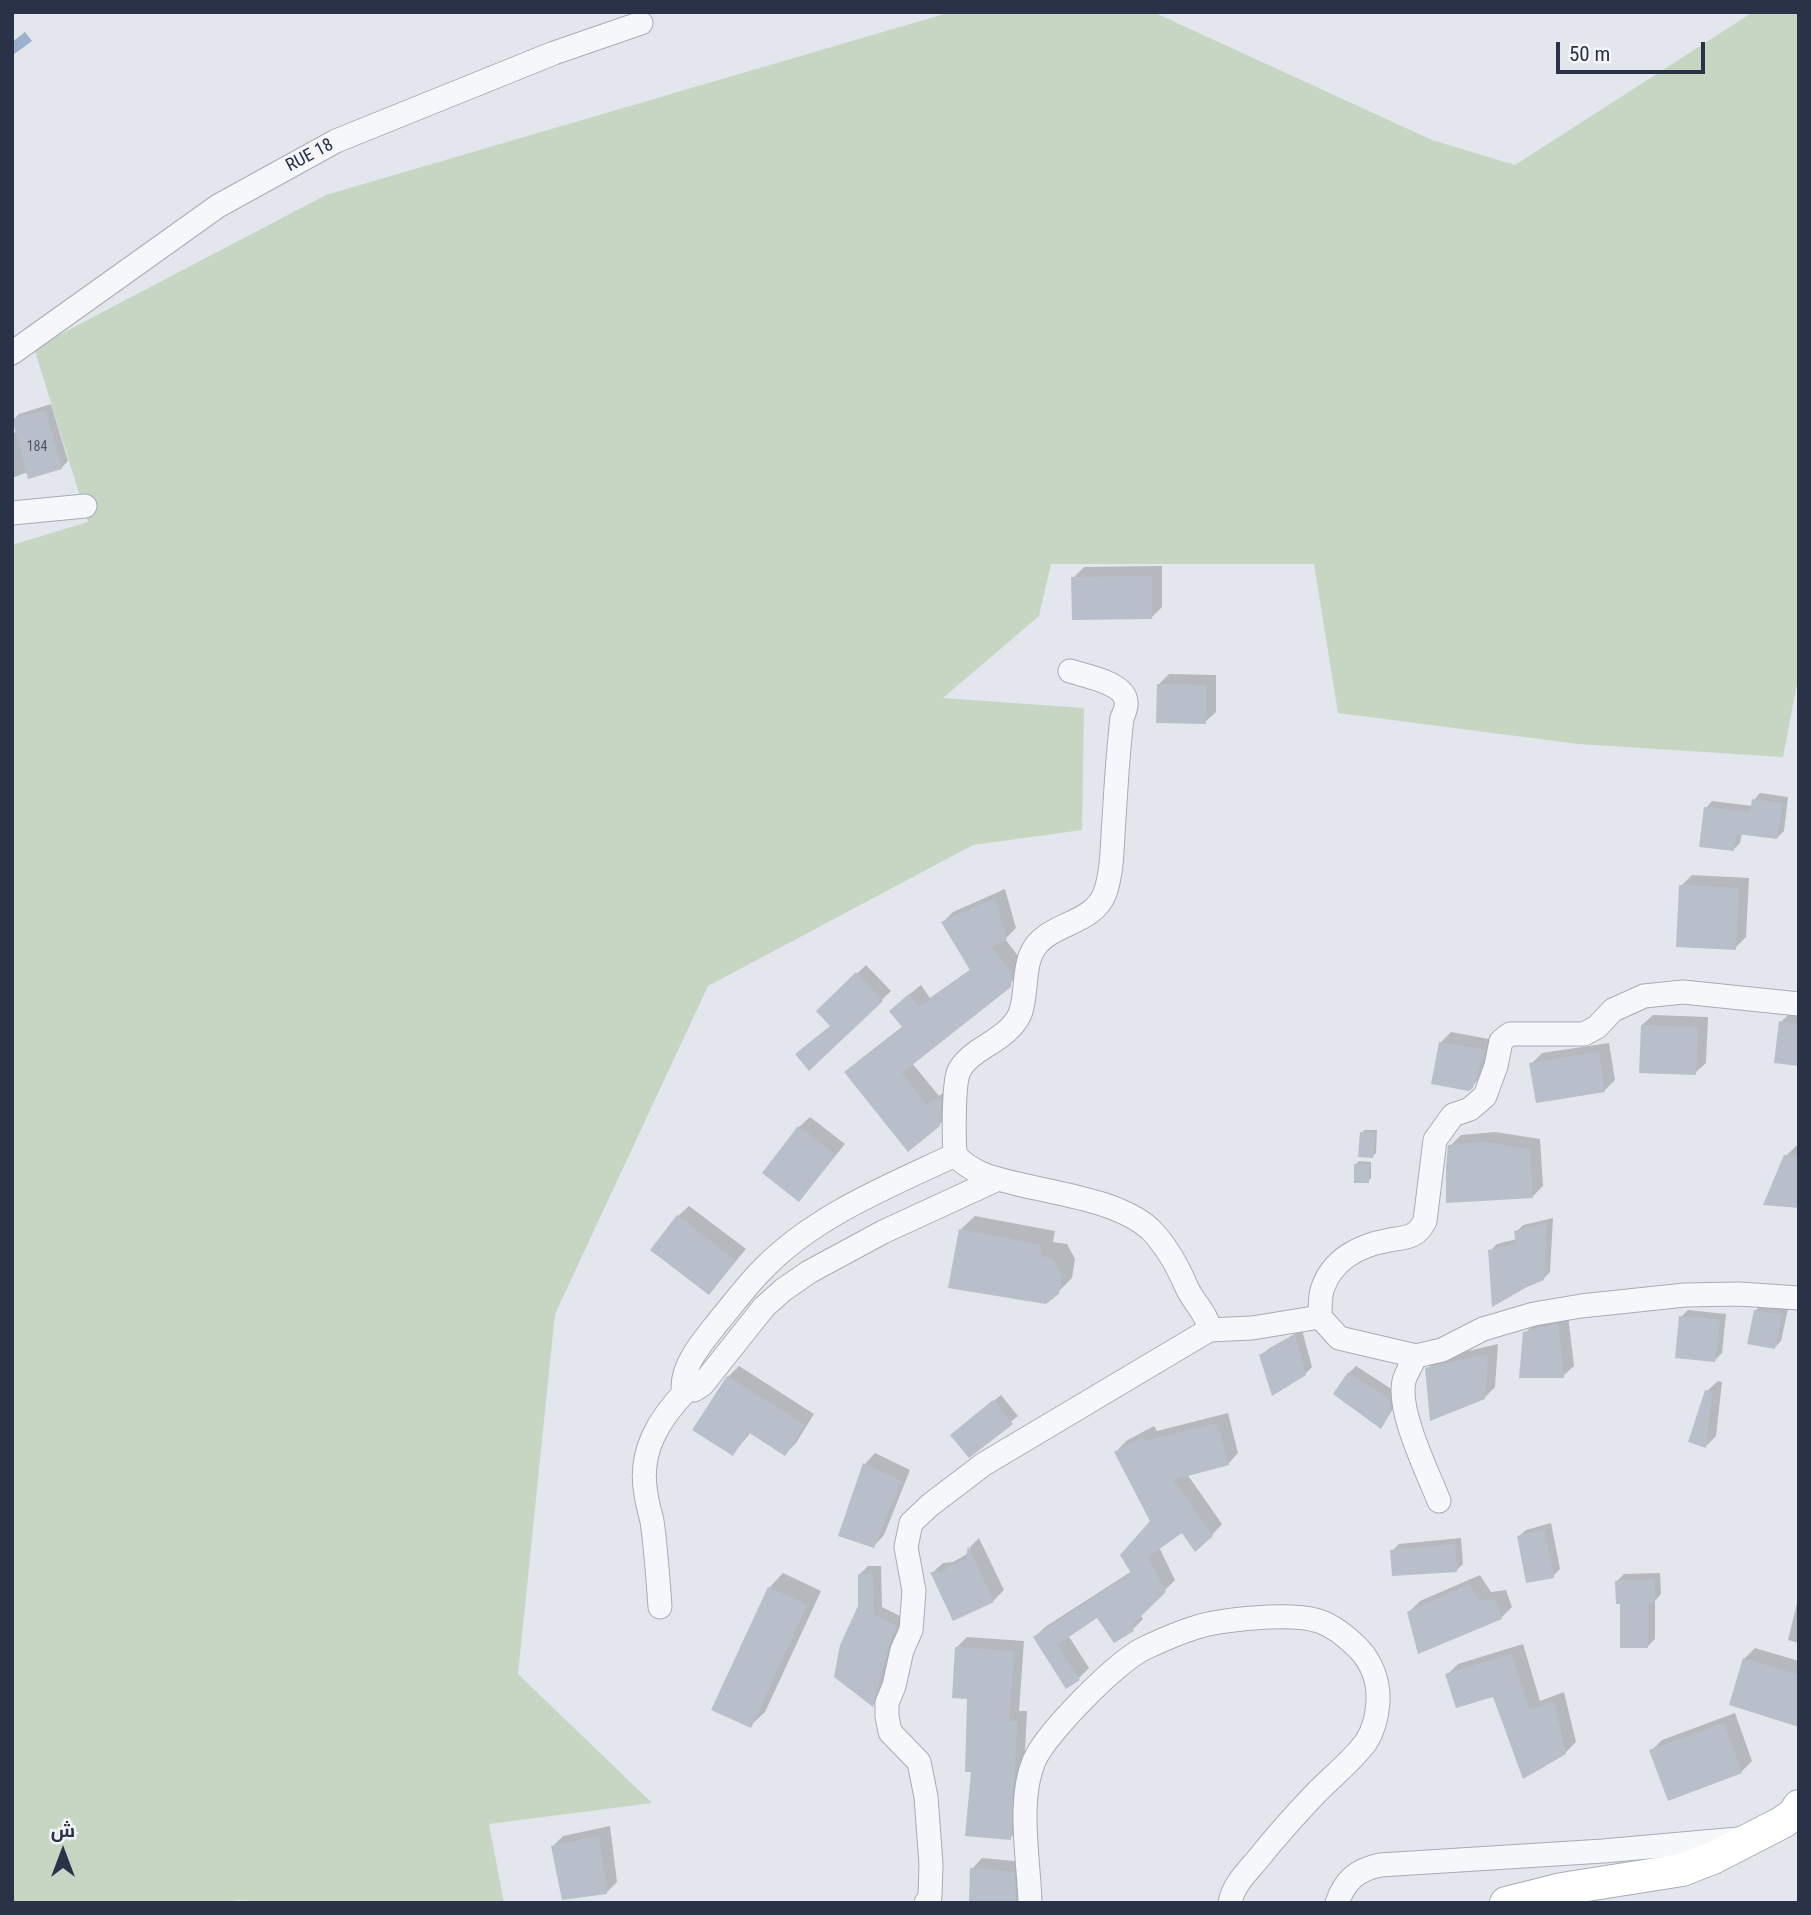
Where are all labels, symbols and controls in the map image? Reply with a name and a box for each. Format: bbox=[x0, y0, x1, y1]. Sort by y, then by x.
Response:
scale bar bbox=[1559, 28, 1708, 72]
text: 50 m bbox=[1569, 42, 1610, 66]
street label: RUE 18 bbox=[283, 135, 337, 177]
house number: 184 bbox=[27, 439, 47, 455]
north arrow bbox=[28, 1817, 98, 1887]
text: ش bbox=[51, 1819, 75, 1842]

